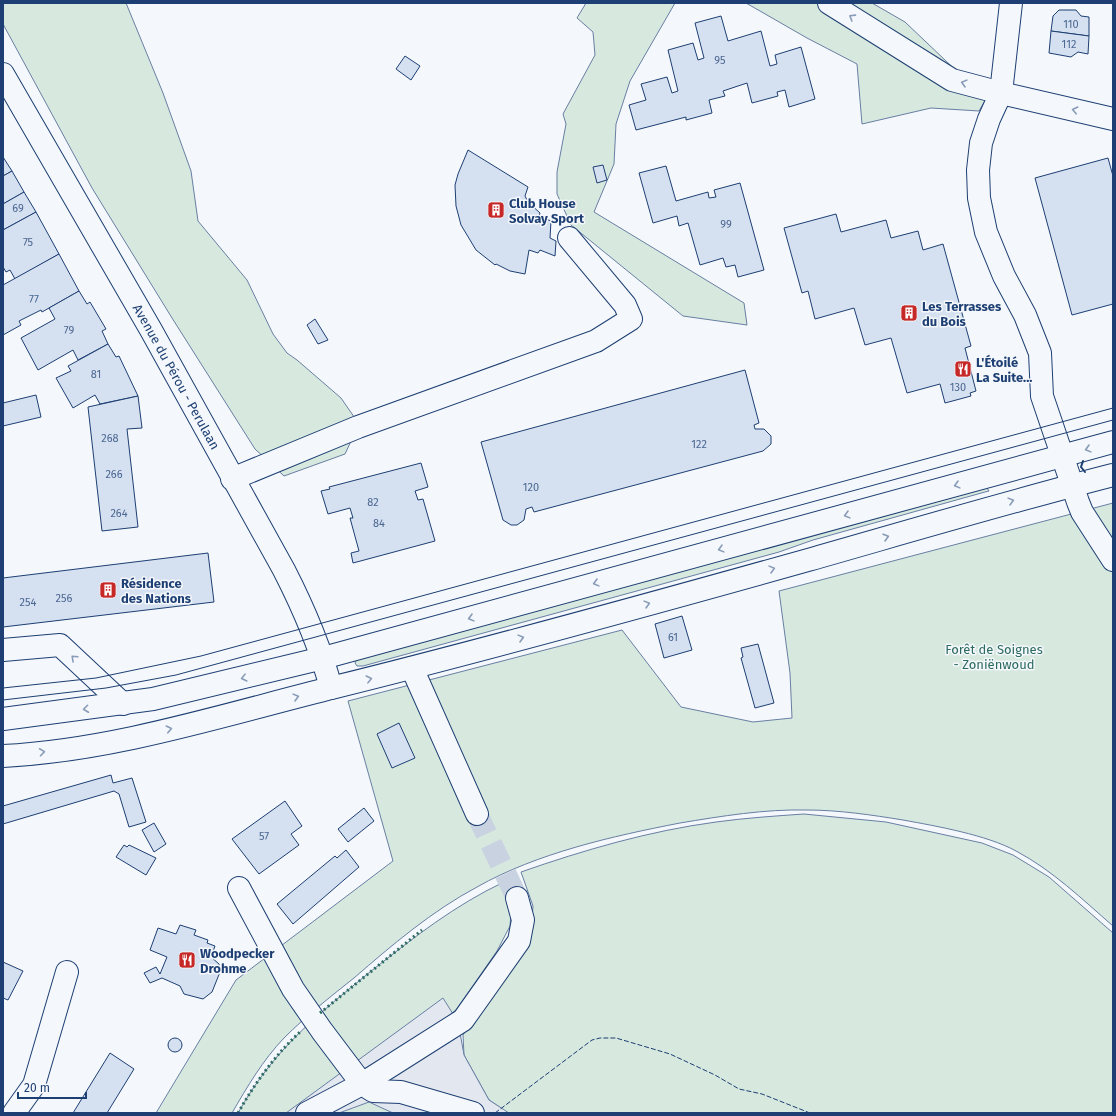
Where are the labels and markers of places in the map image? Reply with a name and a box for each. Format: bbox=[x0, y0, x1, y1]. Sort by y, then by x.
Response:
place label: Club House Solvay Sport bbox=[509, 196, 585, 226]
building icon: Club House Solvay Sport bbox=[486, 200, 506, 220]
place label: Les Terrasses du Bois bbox=[922, 299, 1002, 329]
building icon: Les Terrasses du Bois bbox=[899, 303, 919, 323]
place label: L'Étoilé La Suite... bbox=[976, 354, 1032, 385]
restaurant icon: L'Étoilé La Suite... bbox=[953, 359, 973, 379]
place label: Résidence des Nations bbox=[121, 576, 192, 606]
building icon: Résidence des Nations bbox=[98, 580, 118, 600]
place label: Woodpecker Drohme bbox=[200, 946, 275, 976]
restaurant icon: Woodpecker Drohme bbox=[177, 950, 197, 970]

